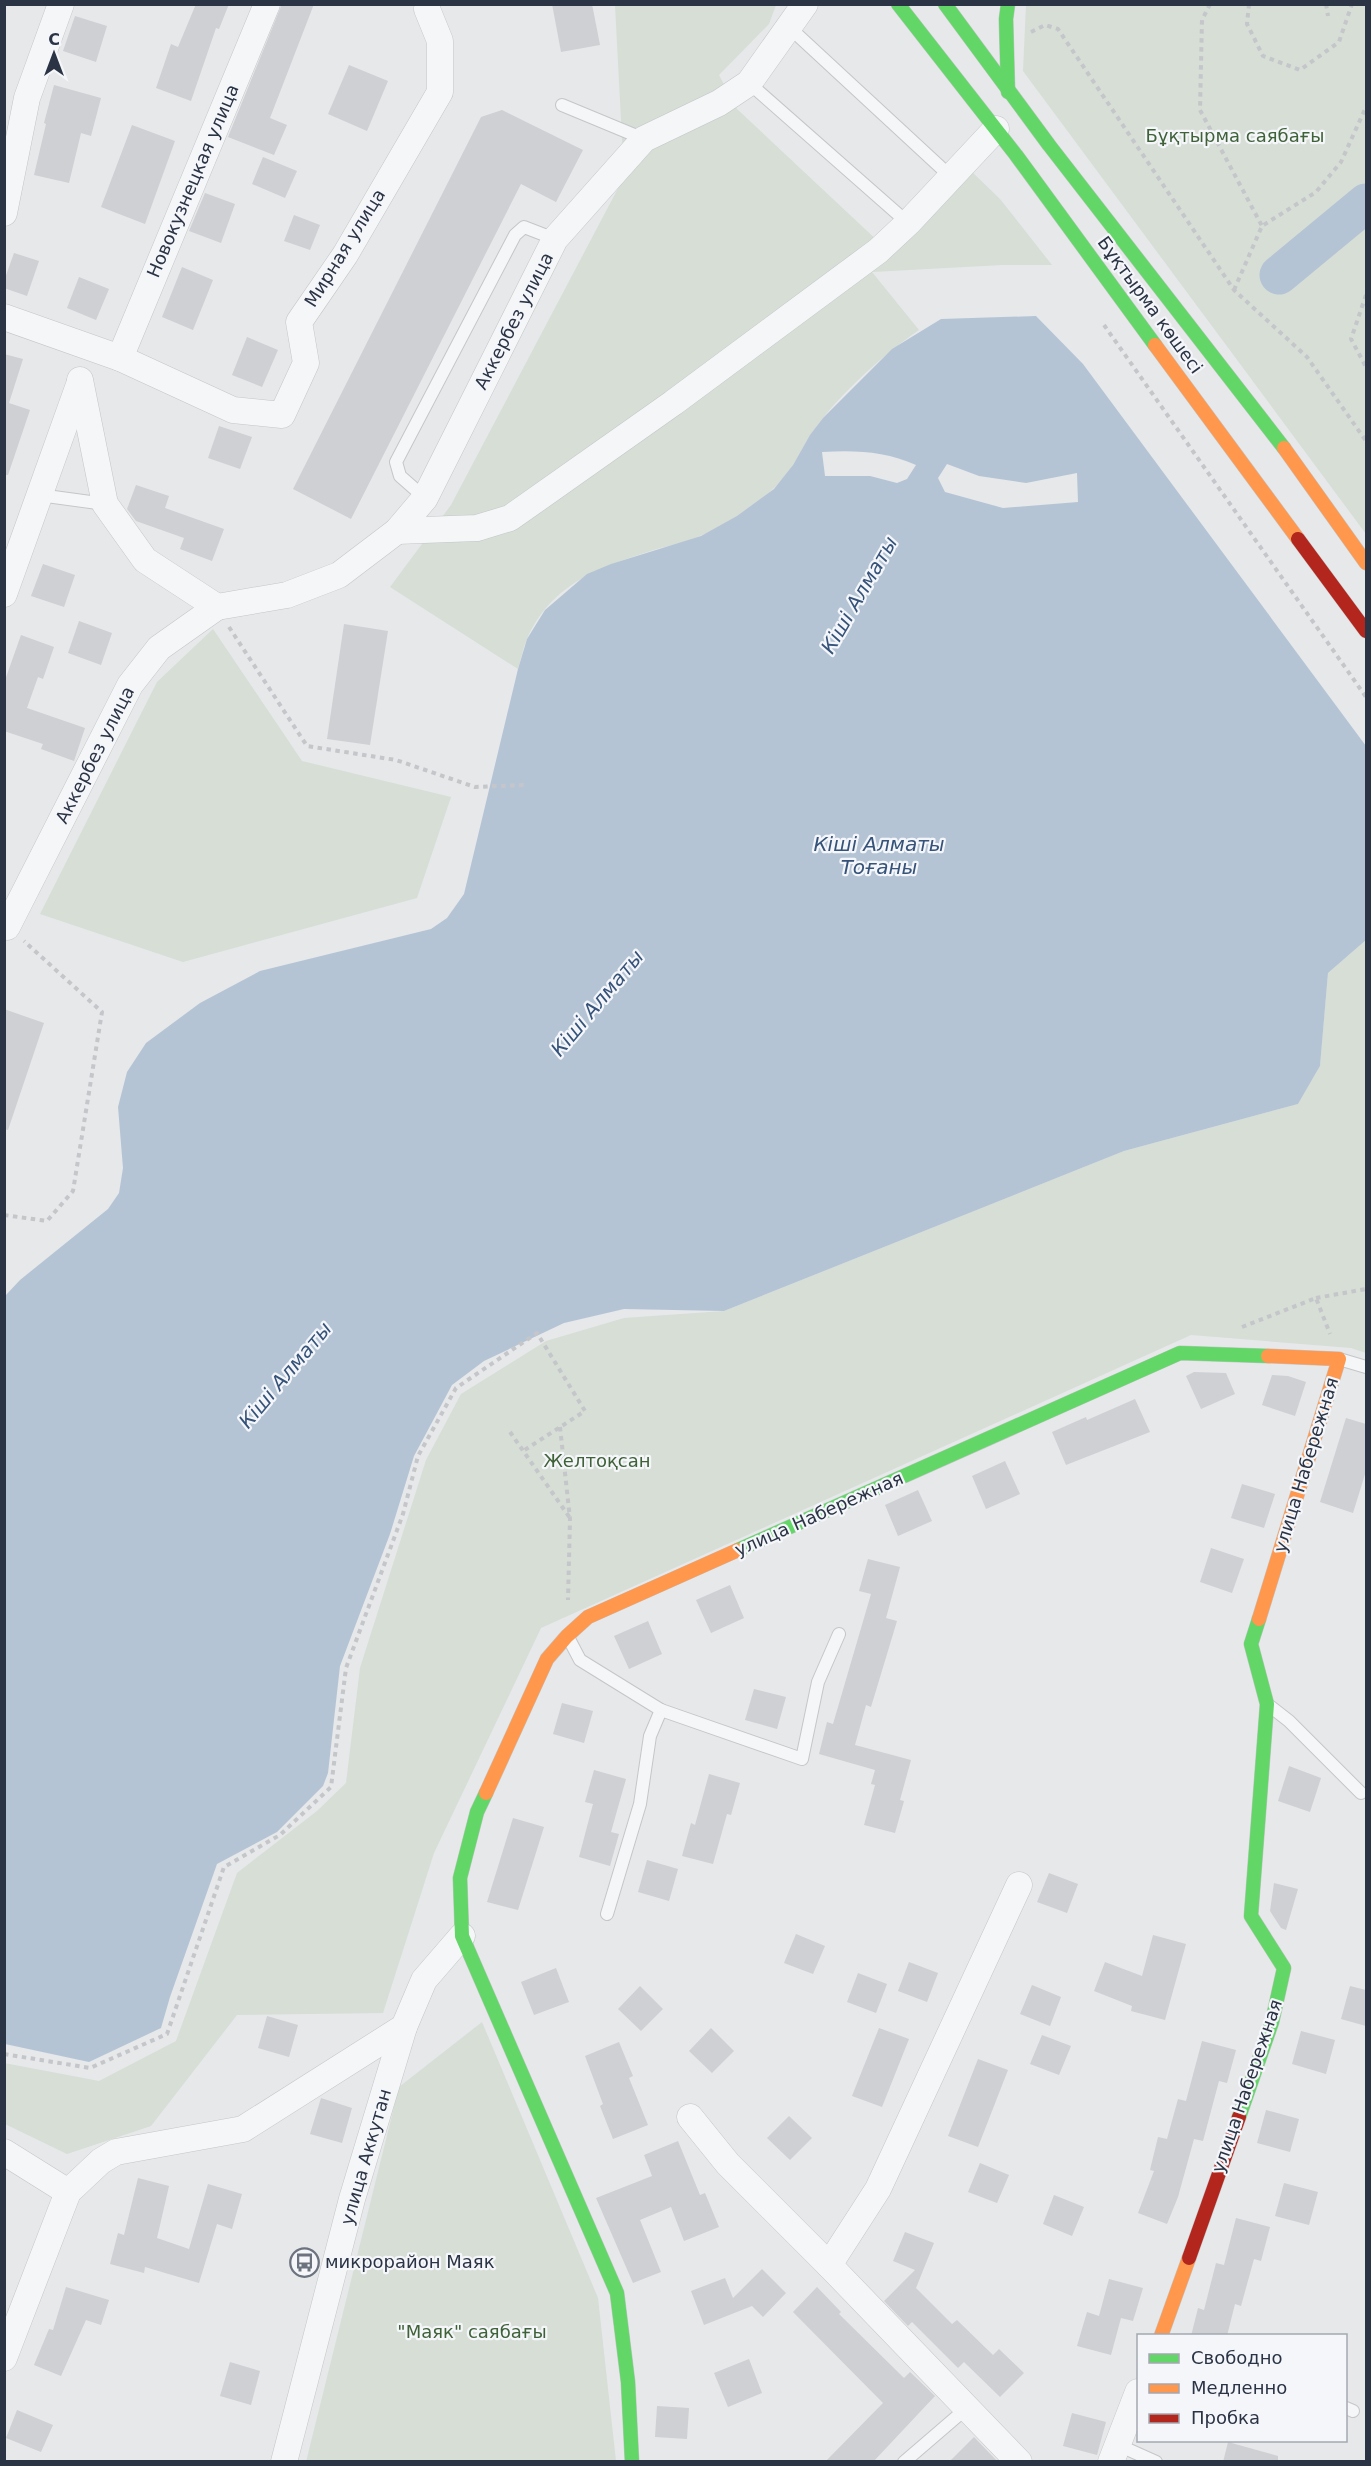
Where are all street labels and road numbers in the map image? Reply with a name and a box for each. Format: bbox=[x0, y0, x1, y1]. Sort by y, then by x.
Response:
street label: Новокузнецкая улица bbox=[142, 81, 243, 281]
street label: Мирная улица bbox=[300, 185, 389, 311]
street label: Бұқтырма көшесі bbox=[1094, 232, 1207, 377]
street label: Аккербез улица bbox=[470, 249, 557, 393]
street label: Аккербез улица bbox=[51, 683, 138, 827]
street label: улица Набережная bbox=[1269, 1375, 1342, 1555]
street label: улица Набережная bbox=[731, 1467, 906, 1560]
street label: улица Набережная bbox=[1207, 1996, 1286, 2175]
street label: улица Аккутан bbox=[336, 2086, 395, 2227]

